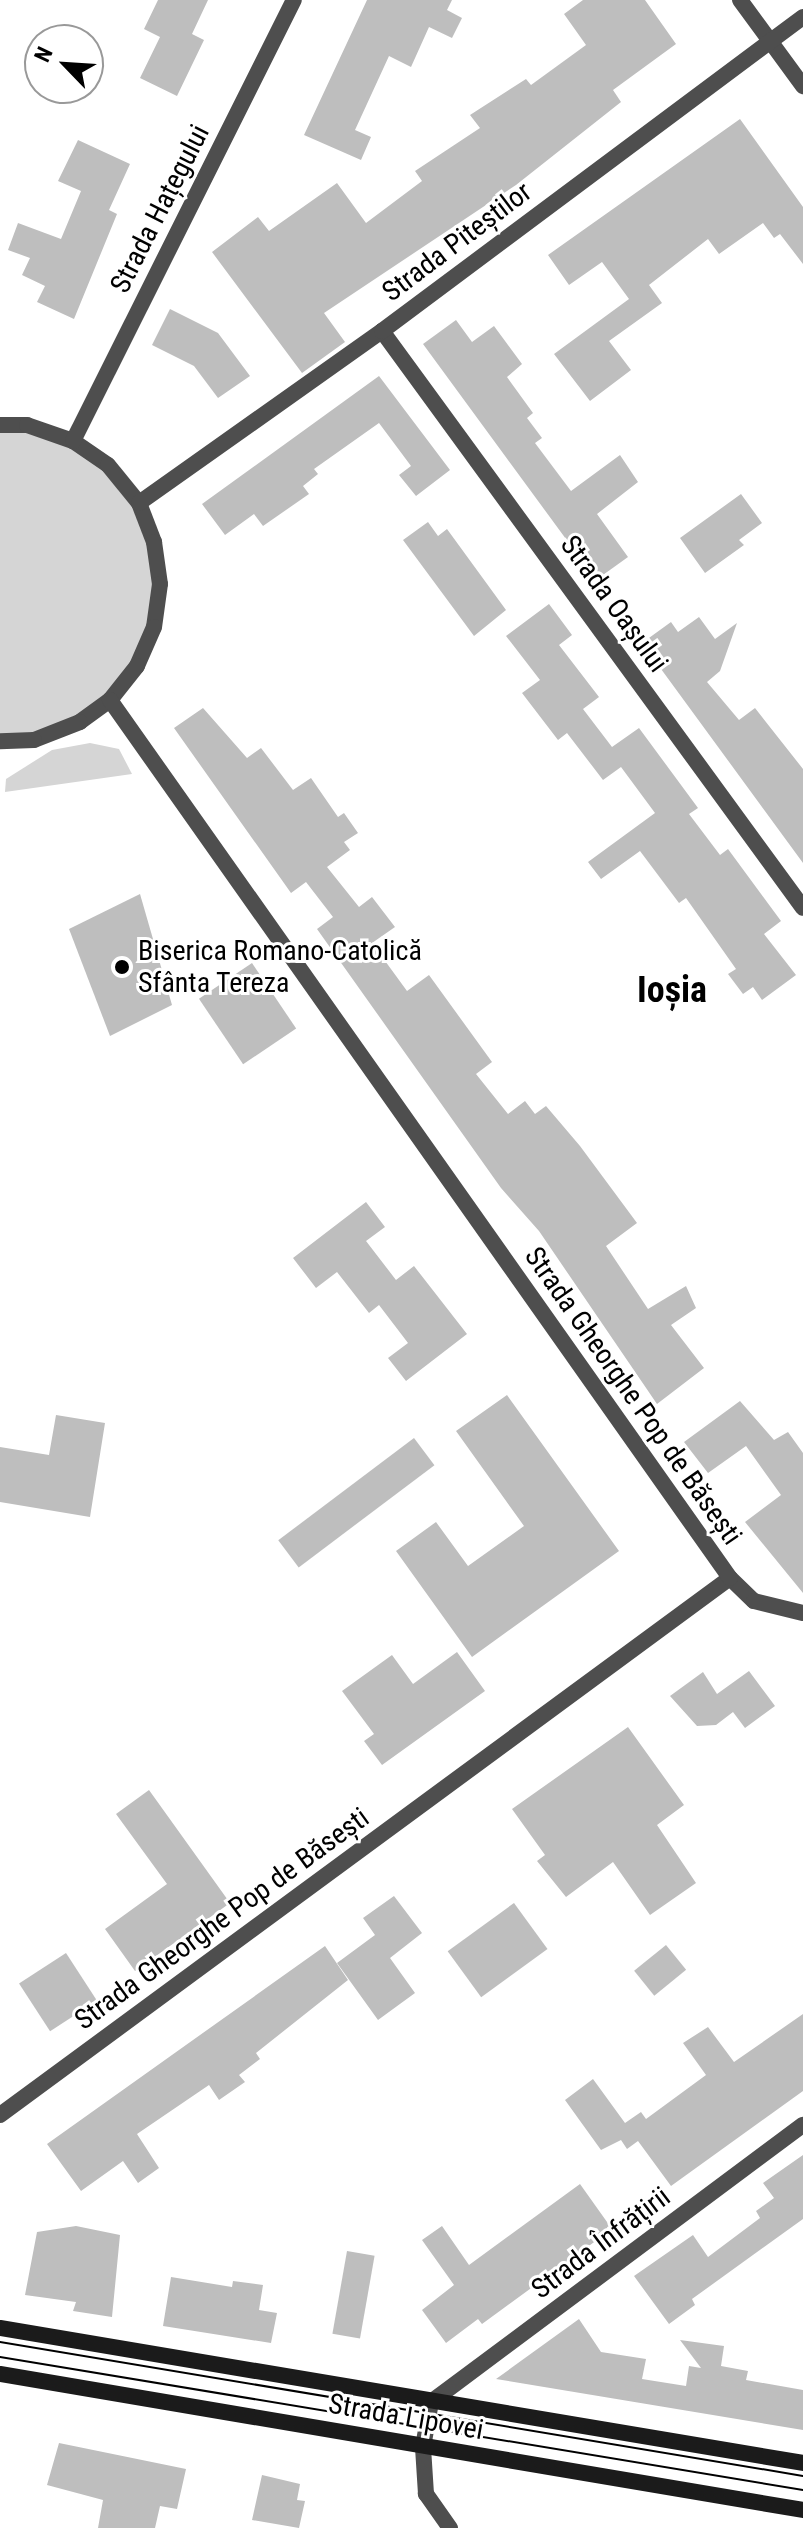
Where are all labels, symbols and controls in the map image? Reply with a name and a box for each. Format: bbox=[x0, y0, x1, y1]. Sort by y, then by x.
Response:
north arrow bbox=[24, 24, 104, 104]
text: N bbox=[29, 43, 58, 66]
street label: Strada Hațegului bbox=[103, 119, 217, 299]
street label: Strada Piteștilor bbox=[376, 175, 538, 309]
street label: Strada Oașului bbox=[553, 529, 675, 679]
place label: Biserica Romano-Catolică Sfânta Tereza bbox=[138, 934, 422, 1000]
marker: Biserica Romano-Catolică Sfânta Tereza bbox=[113, 958, 131, 976]
district label: Ioșia bbox=[637, 969, 707, 1013]
street label: Strada Gheorghe Pop de Băsești bbox=[517, 1241, 749, 1551]
street label: Strada Gheorghe Pop de Băsești bbox=[68, 1801, 376, 2037]
street label: Strada Înfrățirii bbox=[525, 2180, 677, 2306]
street label: Strada Lipovei bbox=[326, 2387, 486, 2447]

